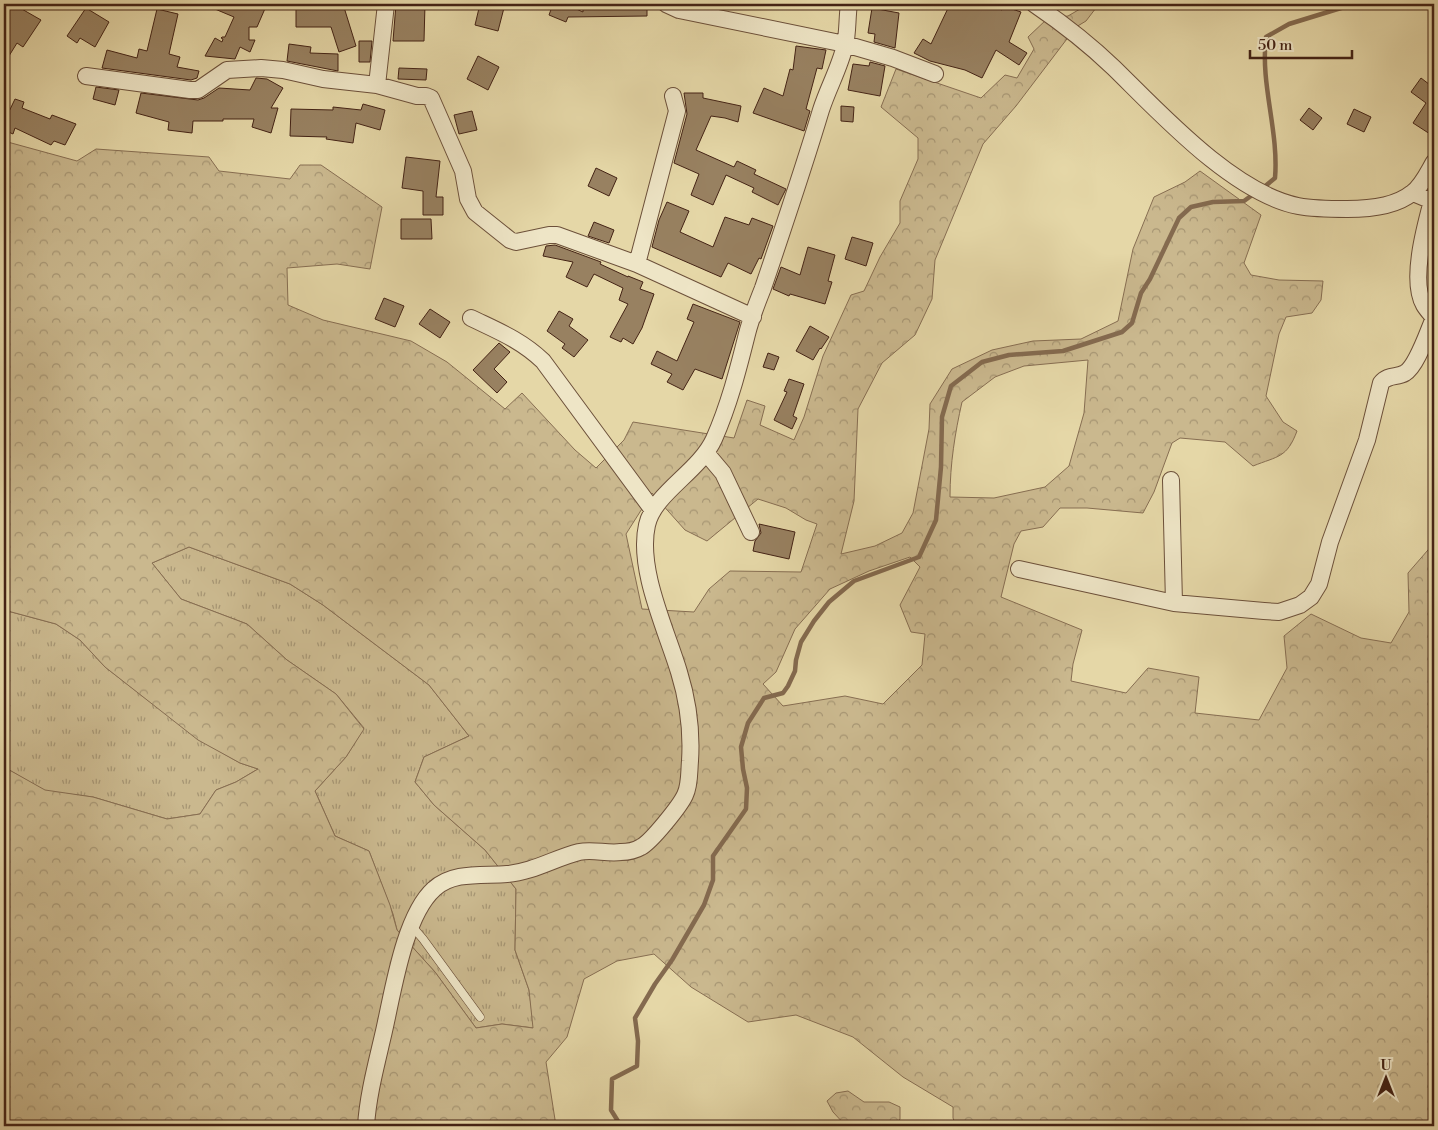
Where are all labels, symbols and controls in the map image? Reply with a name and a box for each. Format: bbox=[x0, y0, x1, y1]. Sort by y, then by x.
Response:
scale bar bbox=[1250, 28, 1353, 60]
text: 50 m bbox=[1258, 36, 1292, 55]
north arrow bbox=[1360, 1052, 1410, 1102]
text: U bbox=[1381, 1057, 1392, 1075]

